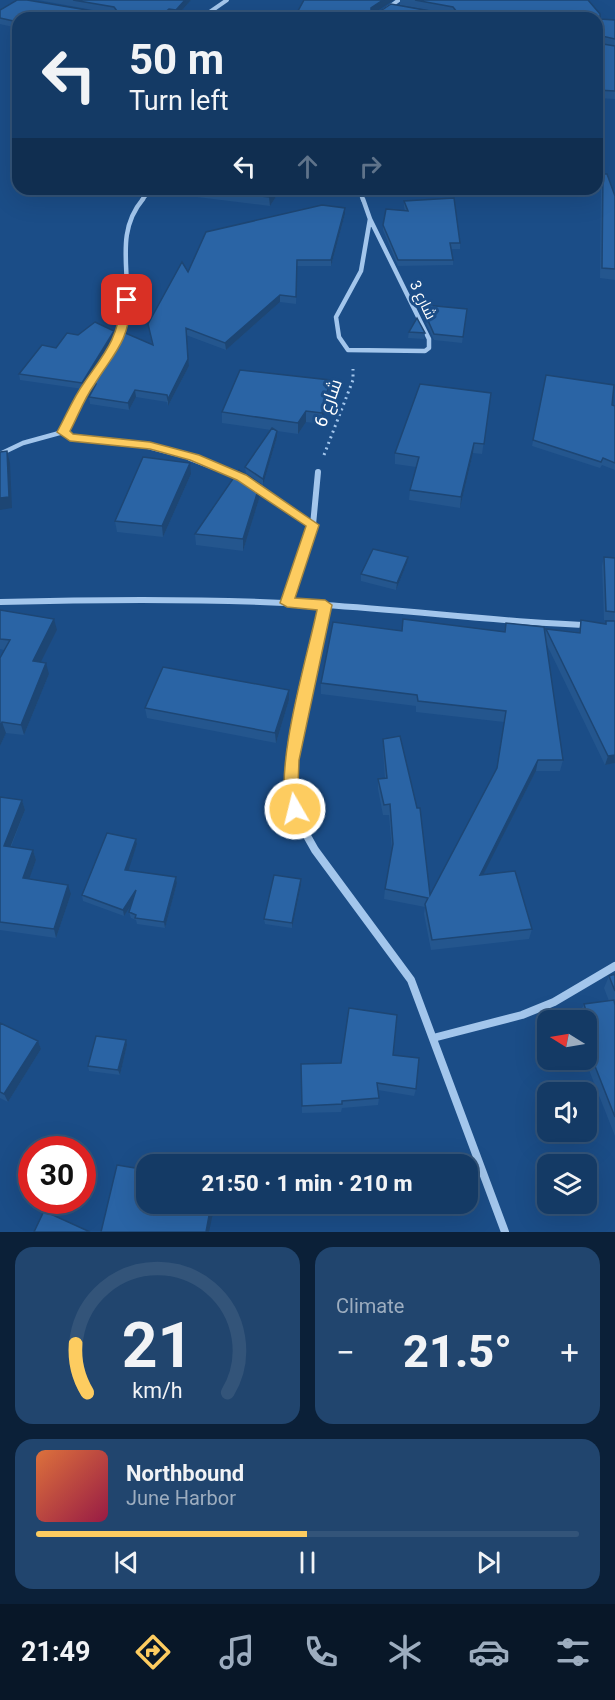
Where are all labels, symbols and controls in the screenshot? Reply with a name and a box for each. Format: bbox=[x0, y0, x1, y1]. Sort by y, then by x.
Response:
text: 50 m bbox=[129, 35, 224, 84]
icon: left bbox=[30, 36, 108, 114]
text: Turn left bbox=[129, 85, 229, 117]
icon: left bbox=[228, 150, 261, 183]
icon: ahead bbox=[291, 150, 324, 183]
icon: right bbox=[354, 150, 387, 183]
pin bbox=[101, 274, 152, 325]
street label: شارع 3 bbox=[404, 278, 440, 323]
icon: arrive bbox=[110, 283, 143, 316]
street label: شارع 6 bbox=[309, 376, 348, 430]
position arrow bbox=[263, 777, 327, 841]
north arrow bbox=[537, 1010, 597, 1070]
map controls bbox=[537, 1010, 597, 1214]
button: sound bbox=[537, 1082, 597, 1142]
speed limit sign: 30 bbox=[18, 1136, 96, 1214]
button: layers bbox=[537, 1154, 597, 1214]
text: 21:50 · 1 min · 210 m bbox=[202, 1171, 412, 1196]
text: Climate bbox=[336, 1294, 404, 1318]
text: 21 bbox=[122, 1309, 193, 1382]
text: 21.5° bbox=[403, 1325, 512, 1378]
text: − bbox=[336, 1333, 355, 1372]
text: + bbox=[560, 1333, 579, 1372]
text: km/h bbox=[132, 1378, 183, 1403]
text: Northbound bbox=[126, 1461, 244, 1486]
text: June Harbor bbox=[126, 1486, 236, 1510]
icon: previous bbox=[110, 1546, 143, 1579]
icon: pause bbox=[291, 1546, 324, 1579]
icon: next bbox=[472, 1546, 505, 1579]
icon: directions bbox=[132, 1631, 174, 1673]
icon: music bbox=[216, 1631, 258, 1673]
icon: phone bbox=[300, 1631, 342, 1673]
icon: climate bbox=[384, 1631, 426, 1673]
icon: car bbox=[468, 1631, 510, 1673]
icon: filters bbox=[552, 1631, 594, 1673]
text: 21:49 bbox=[21, 1636, 91, 1668]

